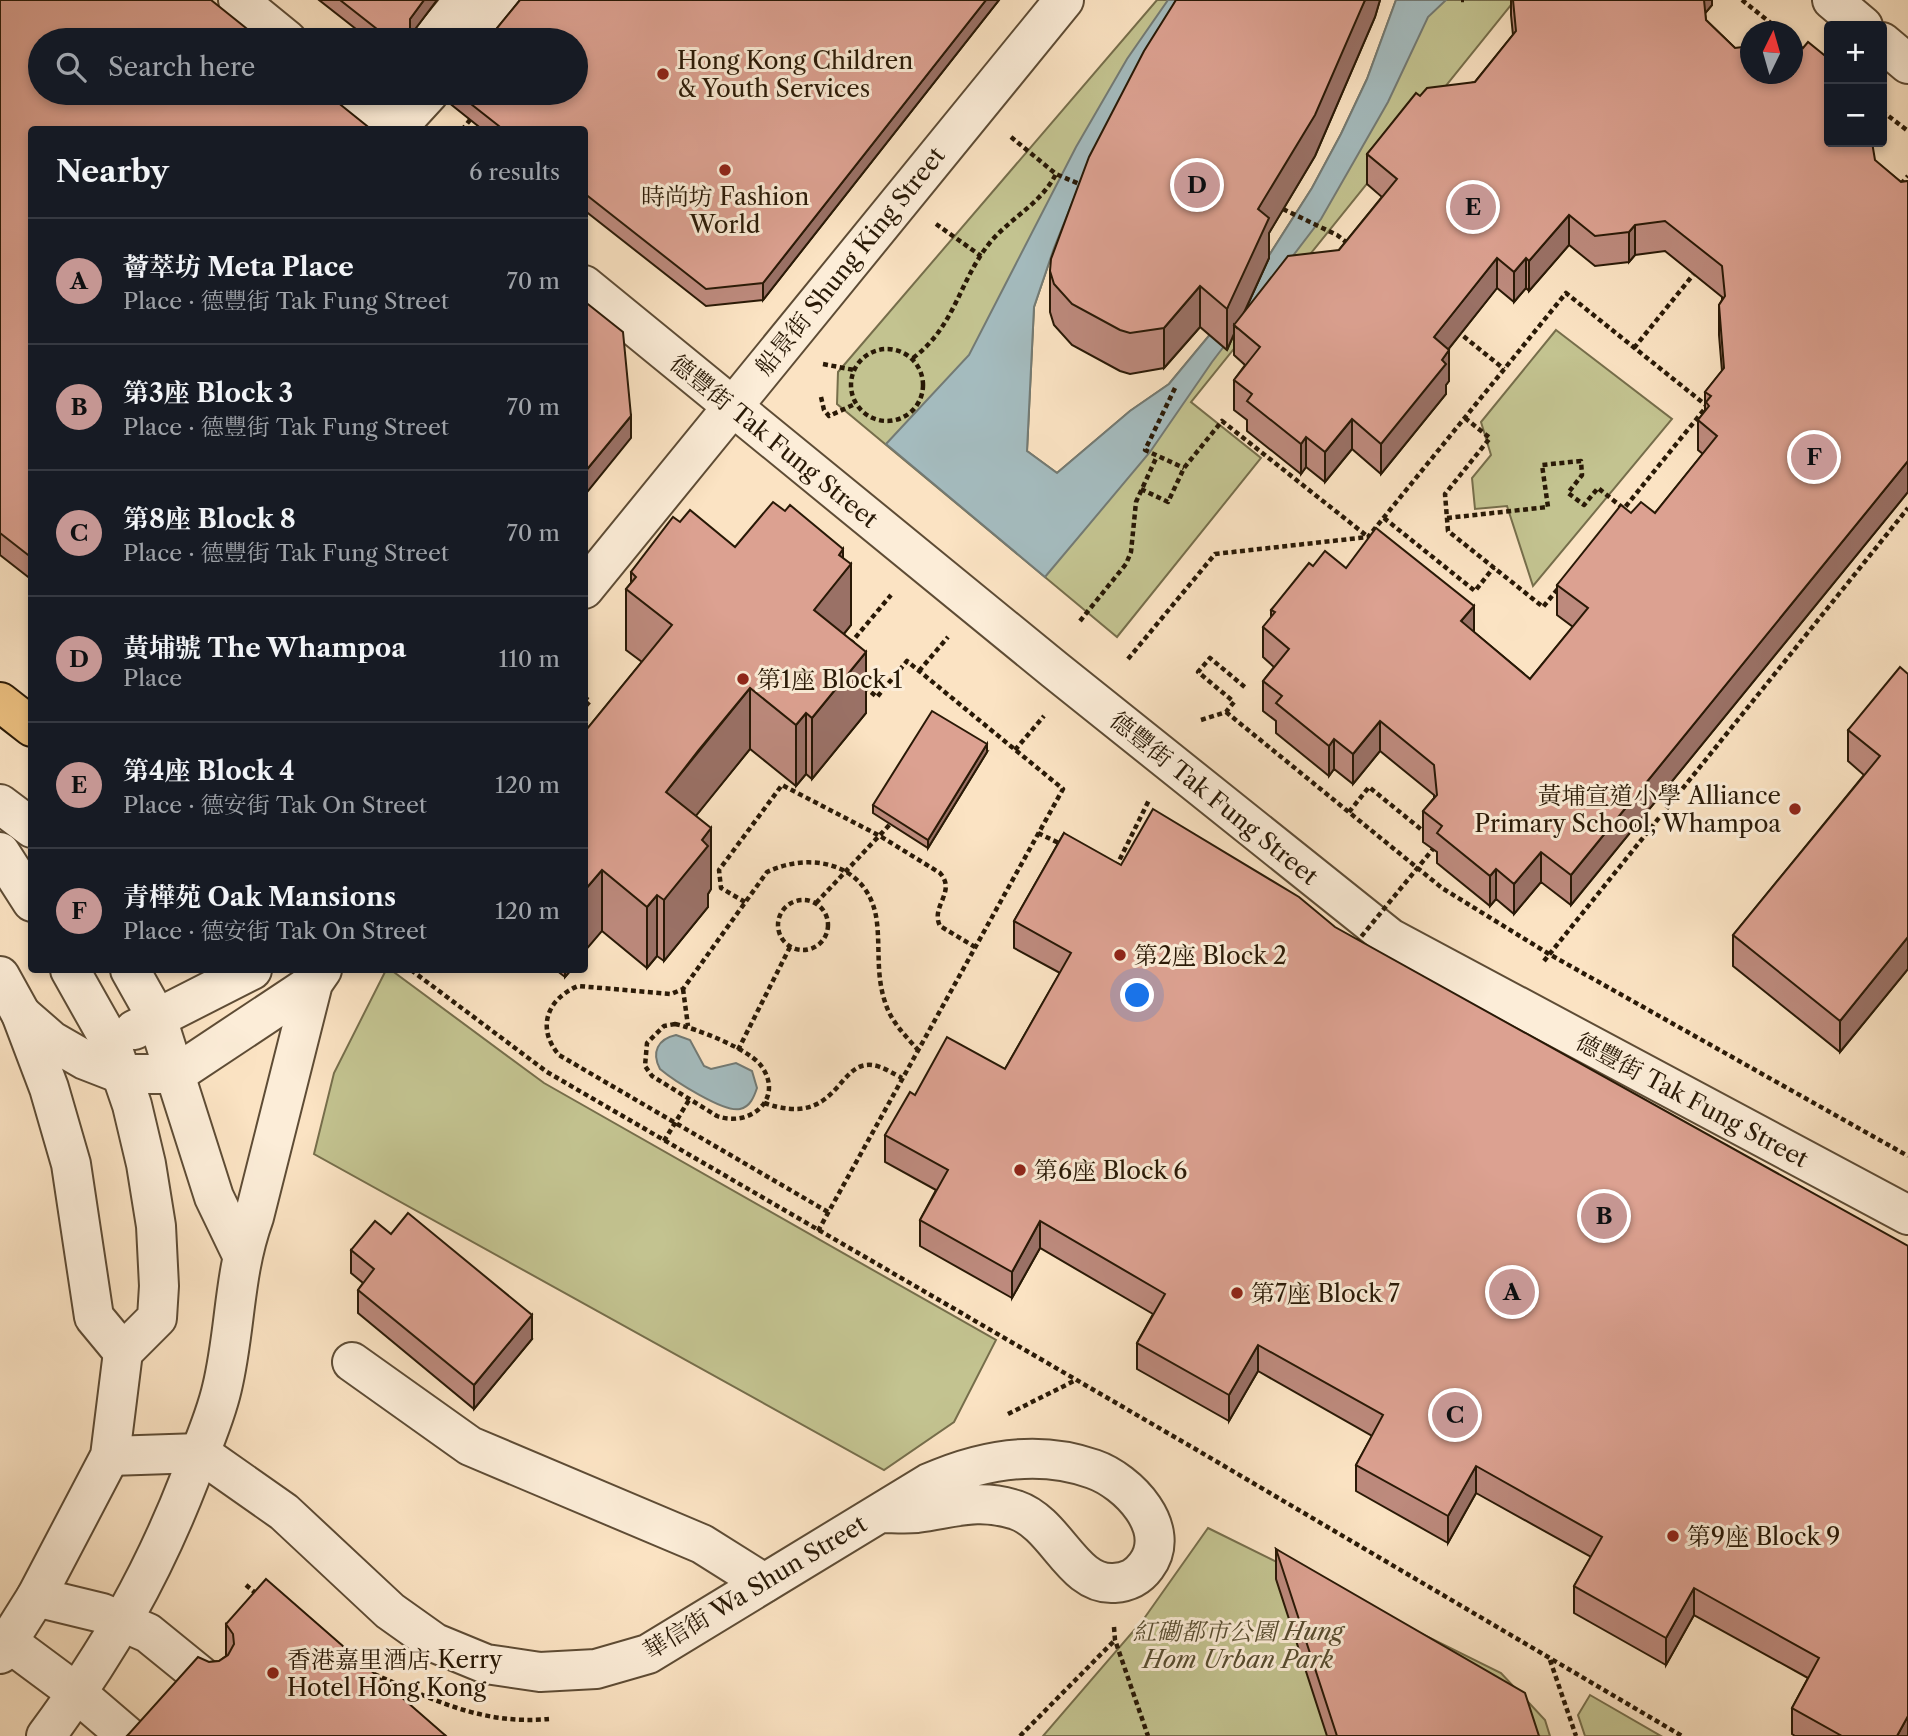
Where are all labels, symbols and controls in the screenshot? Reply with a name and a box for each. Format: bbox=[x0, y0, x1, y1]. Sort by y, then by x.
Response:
north arrow bbox=[1740, 21, 1803, 84]
map controls bbox=[1824, 21, 1887, 147]
button: + bbox=[1824, 21, 1887, 84]
search box bbox=[28, 28, 588, 105]
place label: Hong Kong Children & Youth Services bbox=[677, 46, 913, 103]
icon: search bbox=[52, 48, 90, 86]
text: Search here bbox=[108, 51, 255, 83]
marker: Hong Kong Children & Youth Services bbox=[655, 66, 671, 82]
button: − bbox=[1824, 84, 1887, 147]
street label: 船景街 Shung King Street bbox=[749, 141, 951, 381]
text: Nearby bbox=[56, 153, 169, 190]
text: 6 results bbox=[469, 158, 560, 186]
pin: D bbox=[1174, 159, 1220, 211]
marker: 時尚坊 Fashion World bbox=[717, 162, 733, 178]
pin: E bbox=[1450, 181, 1496, 233]
place label: 時尚坊 Fashion World bbox=[641, 182, 809, 239]
text: 薈萃坊 Meta Place bbox=[123, 251, 354, 283]
text: A bbox=[70, 267, 88, 295]
text: 70 m bbox=[507, 267, 560, 295]
text: Place · 德豐街 Tak Fung Street bbox=[123, 287, 449, 315]
street label: 德豐街 Tak Fung Street bbox=[664, 348, 884, 534]
text: 第3座 Block 3 bbox=[123, 377, 293, 409]
text: B bbox=[70, 393, 88, 421]
text: 70 m bbox=[507, 393, 560, 421]
text: Place · 德豐街 Tak Fung Street bbox=[123, 413, 449, 441]
pin: F bbox=[1791, 431, 1837, 483]
text: 第8座 Block 8 bbox=[123, 503, 296, 535]
text: C bbox=[70, 519, 88, 547]
text: 70 m bbox=[507, 519, 560, 547]
text: Place · 德豐街 Tak Fung Street bbox=[123, 539, 449, 567]
text: 黃埔號 The Whampoa bbox=[123, 632, 406, 664]
text: D bbox=[69, 645, 89, 673]
text: 110 m bbox=[499, 645, 560, 673]
text: Place bbox=[123, 664, 182, 692]
place label: 第1座 Block 1 bbox=[757, 665, 902, 694]
marker: 第1座 Block 1 bbox=[735, 671, 751, 687]
street label: 德豐街 Tak Fung Street bbox=[1104, 705, 1324, 891]
text: 第4座 Block 4 bbox=[123, 755, 295, 787]
text: E bbox=[71, 771, 87, 799]
text: 120 m bbox=[495, 771, 560, 799]
place label: 黃埔宣道小學 Alliance Primary School, Whampoa bbox=[1474, 781, 1781, 838]
text: Place · 德安街 Tak On Street bbox=[123, 791, 427, 819]
marker: 黃埔宣道小學 Alliance Primary School, Whampoa bbox=[1787, 801, 1803, 817]
text: 青樺苑 Oak Mansions bbox=[123, 881, 396, 913]
text: F bbox=[71, 897, 87, 925]
text: 120 m bbox=[495, 897, 560, 925]
text: Place · 德安街 Tak On Street bbox=[123, 917, 427, 945]
place label: 第2座 Block 2 bbox=[1134, 941, 1287, 970]
marker: 第2座 Block 2 bbox=[1112, 947, 1128, 963]
your location bbox=[1120, 978, 1154, 1012]
street label: 德豐街 Tak Fung Street bbox=[1571, 1026, 1814, 1174]
place label: 第6座 Block 6 bbox=[1034, 1156, 1187, 1185]
marker: 第6座 Block 6 bbox=[1012, 1162, 1028, 1178]
pin: B bbox=[1581, 1190, 1627, 1242]
pin: A bbox=[1489, 1266, 1535, 1318]
place label: 第7座 Block 7 bbox=[1251, 1279, 1400, 1308]
marker: 第7座 Block 7 bbox=[1229, 1285, 1245, 1301]
pin: C bbox=[1432, 1389, 1478, 1441]
street label: 華信街 Wa Shun Street bbox=[638, 1509, 872, 1665]
place label: 第9座 Block 9 bbox=[1687, 1522, 1840, 1551]
marker: 第9座 Block 9 bbox=[1665, 1528, 1681, 1544]
park label: 紅磡都市公園 Hung Hom Urban Park bbox=[1133, 1617, 1346, 1674]
place label: 香港嘉里酒店 Kerry Hotel Hong Kong bbox=[287, 1645, 503, 1702]
marker: 香港嘉里酒店 Kerry Hotel Hong Kong bbox=[265, 1665, 281, 1681]

